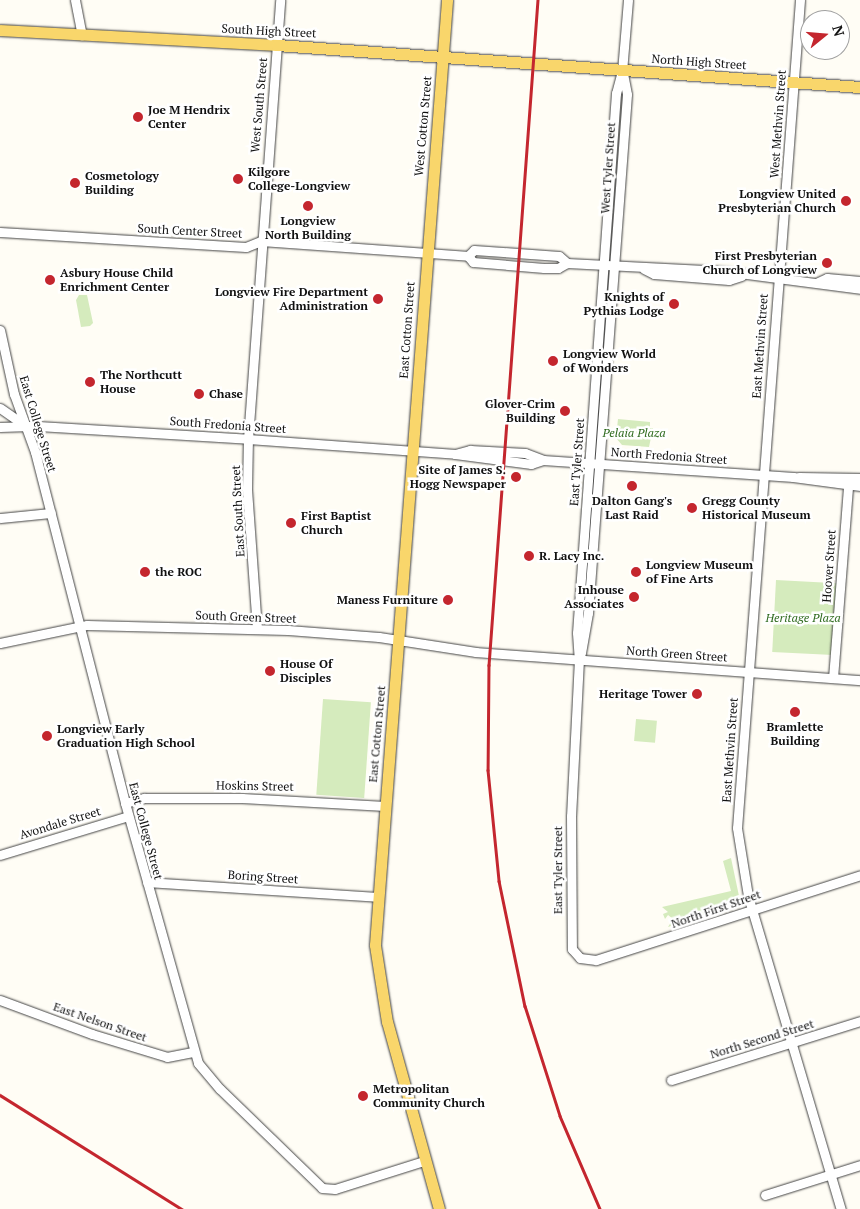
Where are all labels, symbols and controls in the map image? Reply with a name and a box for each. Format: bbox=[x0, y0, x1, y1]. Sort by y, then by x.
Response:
north arrow bbox=[800, 10, 850, 60]
street label: South High Street bbox=[221, 21, 317, 41]
text: N bbox=[828, 23, 850, 39]
street label: North High Street bbox=[651, 52, 747, 72]
street label: West South Street bbox=[248, 57, 270, 153]
street label: West Methvin Street bbox=[767, 69, 789, 179]
street label: West Cotton Street bbox=[411, 75, 435, 177]
place label: Joe M Hendrix Center bbox=[148, 103, 230, 131]
marker: Joe M Hendrix Center bbox=[132, 111, 144, 123]
street label: West Tyler Street bbox=[598, 122, 618, 214]
place label: Kilgore College-Longview bbox=[248, 165, 350, 193]
place label: Cosmetology Building bbox=[85, 169, 159, 197]
marker: Kilgore College-Longview bbox=[232, 173, 244, 185]
marker: Cosmetology Building bbox=[69, 177, 81, 189]
place label: Longview United Presbyterian Church bbox=[718, 187, 836, 215]
marker: Longview United Presbyterian Church bbox=[840, 195, 852, 207]
marker: Longview North Building bbox=[302, 200, 314, 212]
place label: Longview North Building bbox=[265, 214, 351, 242]
street label: South Center Street bbox=[137, 221, 243, 241]
place label: First Presbyterian Church of Longview bbox=[703, 249, 817, 277]
marker: First Presbyterian Church of Longview bbox=[821, 257, 833, 269]
place label: Asbury House Child Enrichment Center bbox=[60, 266, 173, 294]
marker: Asbury House Child Enrichment Center bbox=[44, 274, 56, 286]
street label: East Cotton Street bbox=[396, 281, 418, 379]
place label: Longview Fire Department Administration bbox=[215, 285, 368, 313]
place label: Knights of Pythias Lodge bbox=[584, 290, 664, 318]
marker: Longview Fire Department Administration bbox=[372, 293, 384, 305]
street label: East Methvin Street bbox=[749, 293, 771, 399]
marker: Knights of Pythias Lodge bbox=[668, 298, 680, 310]
place label: Longview World of Wonders bbox=[563, 347, 656, 375]
marker: Longview World of Wonders bbox=[547, 355, 559, 367]
place label: The Northcutt House bbox=[100, 368, 182, 396]
street label: East College Street bbox=[16, 374, 60, 474]
marker: The Northcutt House bbox=[84, 376, 96, 388]
place label: Chase bbox=[209, 387, 243, 401]
marker: Chase bbox=[193, 388, 205, 400]
place label: Glover-Crim Building bbox=[485, 397, 555, 425]
marker: Glover-Crim Building bbox=[559, 405, 571, 417]
street label: South Fredonia Street bbox=[169, 414, 287, 436]
street label: East Tyler Street bbox=[567, 417, 587, 507]
park label: Pelaia Plaza bbox=[602, 426, 666, 440]
street label: North Fredonia Street bbox=[610, 445, 728, 467]
place label: Site of James S. Hogg Newspaper bbox=[410, 463, 506, 491]
street label: East South Street bbox=[228, 465, 248, 557]
marker: Site of James S. Hogg Newspaper bbox=[510, 471, 522, 483]
marker: Dalton Gang's Last Raid bbox=[626, 480, 638, 492]
place label: Dalton Gang's Last Raid bbox=[592, 494, 672, 522]
place label: Gregg County Historical Museum bbox=[702, 494, 810, 522]
marker: Gregg County Historical Museum bbox=[686, 502, 698, 514]
place label: First Baptist Church bbox=[301, 509, 371, 537]
marker: First Baptist Church bbox=[285, 517, 297, 529]
street label: Hoover Street bbox=[819, 529, 839, 603]
place label: R. Lacy Inc. bbox=[539, 549, 605, 563]
marker: R. Lacy Inc. bbox=[523, 550, 535, 562]
place label: Longview Museum of Fine Arts bbox=[646, 558, 753, 586]
place label: the ROC bbox=[155, 565, 202, 579]
marker: the ROC bbox=[139, 566, 151, 578]
marker: Longview Museum of Fine Arts bbox=[630, 566, 642, 578]
place label: Inhouse Associates bbox=[564, 583, 624, 611]
marker: Inhouse Associates bbox=[628, 591, 640, 603]
place label: Maness Furniture bbox=[337, 593, 438, 607]
marker: Maness Furniture bbox=[442, 594, 454, 606]
street label: South Green Street bbox=[195, 608, 297, 626]
park label: Heritage Plaza bbox=[765, 611, 841, 625]
street label: North Green Street bbox=[626, 643, 728, 665]
place label: House Of Disciples bbox=[280, 657, 332, 685]
marker: House Of Disciples bbox=[264, 665, 276, 677]
street label: East Cotton Street bbox=[366, 685, 388, 783]
place label: Heritage Tower bbox=[599, 687, 687, 701]
marker: Heritage Tower bbox=[691, 688, 703, 700]
street label: East Methvin Street bbox=[719, 697, 741, 803]
marker: Bramlette Building bbox=[789, 706, 801, 718]
place label: Bramlette Building bbox=[766, 720, 824, 748]
place label: Longview Early Graduation High School bbox=[57, 722, 195, 750]
marker: Longview Early Graduation High School bbox=[41, 730, 53, 742]
street label: Hoskins Street bbox=[216, 778, 294, 794]
street label: East College Street bbox=[126, 781, 166, 881]
street label: Avondale Street bbox=[18, 804, 102, 842]
street label: East Tyler Street bbox=[551, 826, 565, 914]
street label: Boring Street bbox=[227, 867, 299, 887]
street label: North First Street bbox=[669, 887, 763, 931]
street label: East Nelson Street bbox=[51, 999, 149, 1045]
street label: North Second Street bbox=[708, 1016, 816, 1062]
place label: Metropolitan Community Church bbox=[373, 1082, 485, 1110]
marker: Metropolitan Community Church bbox=[357, 1090, 369, 1102]

